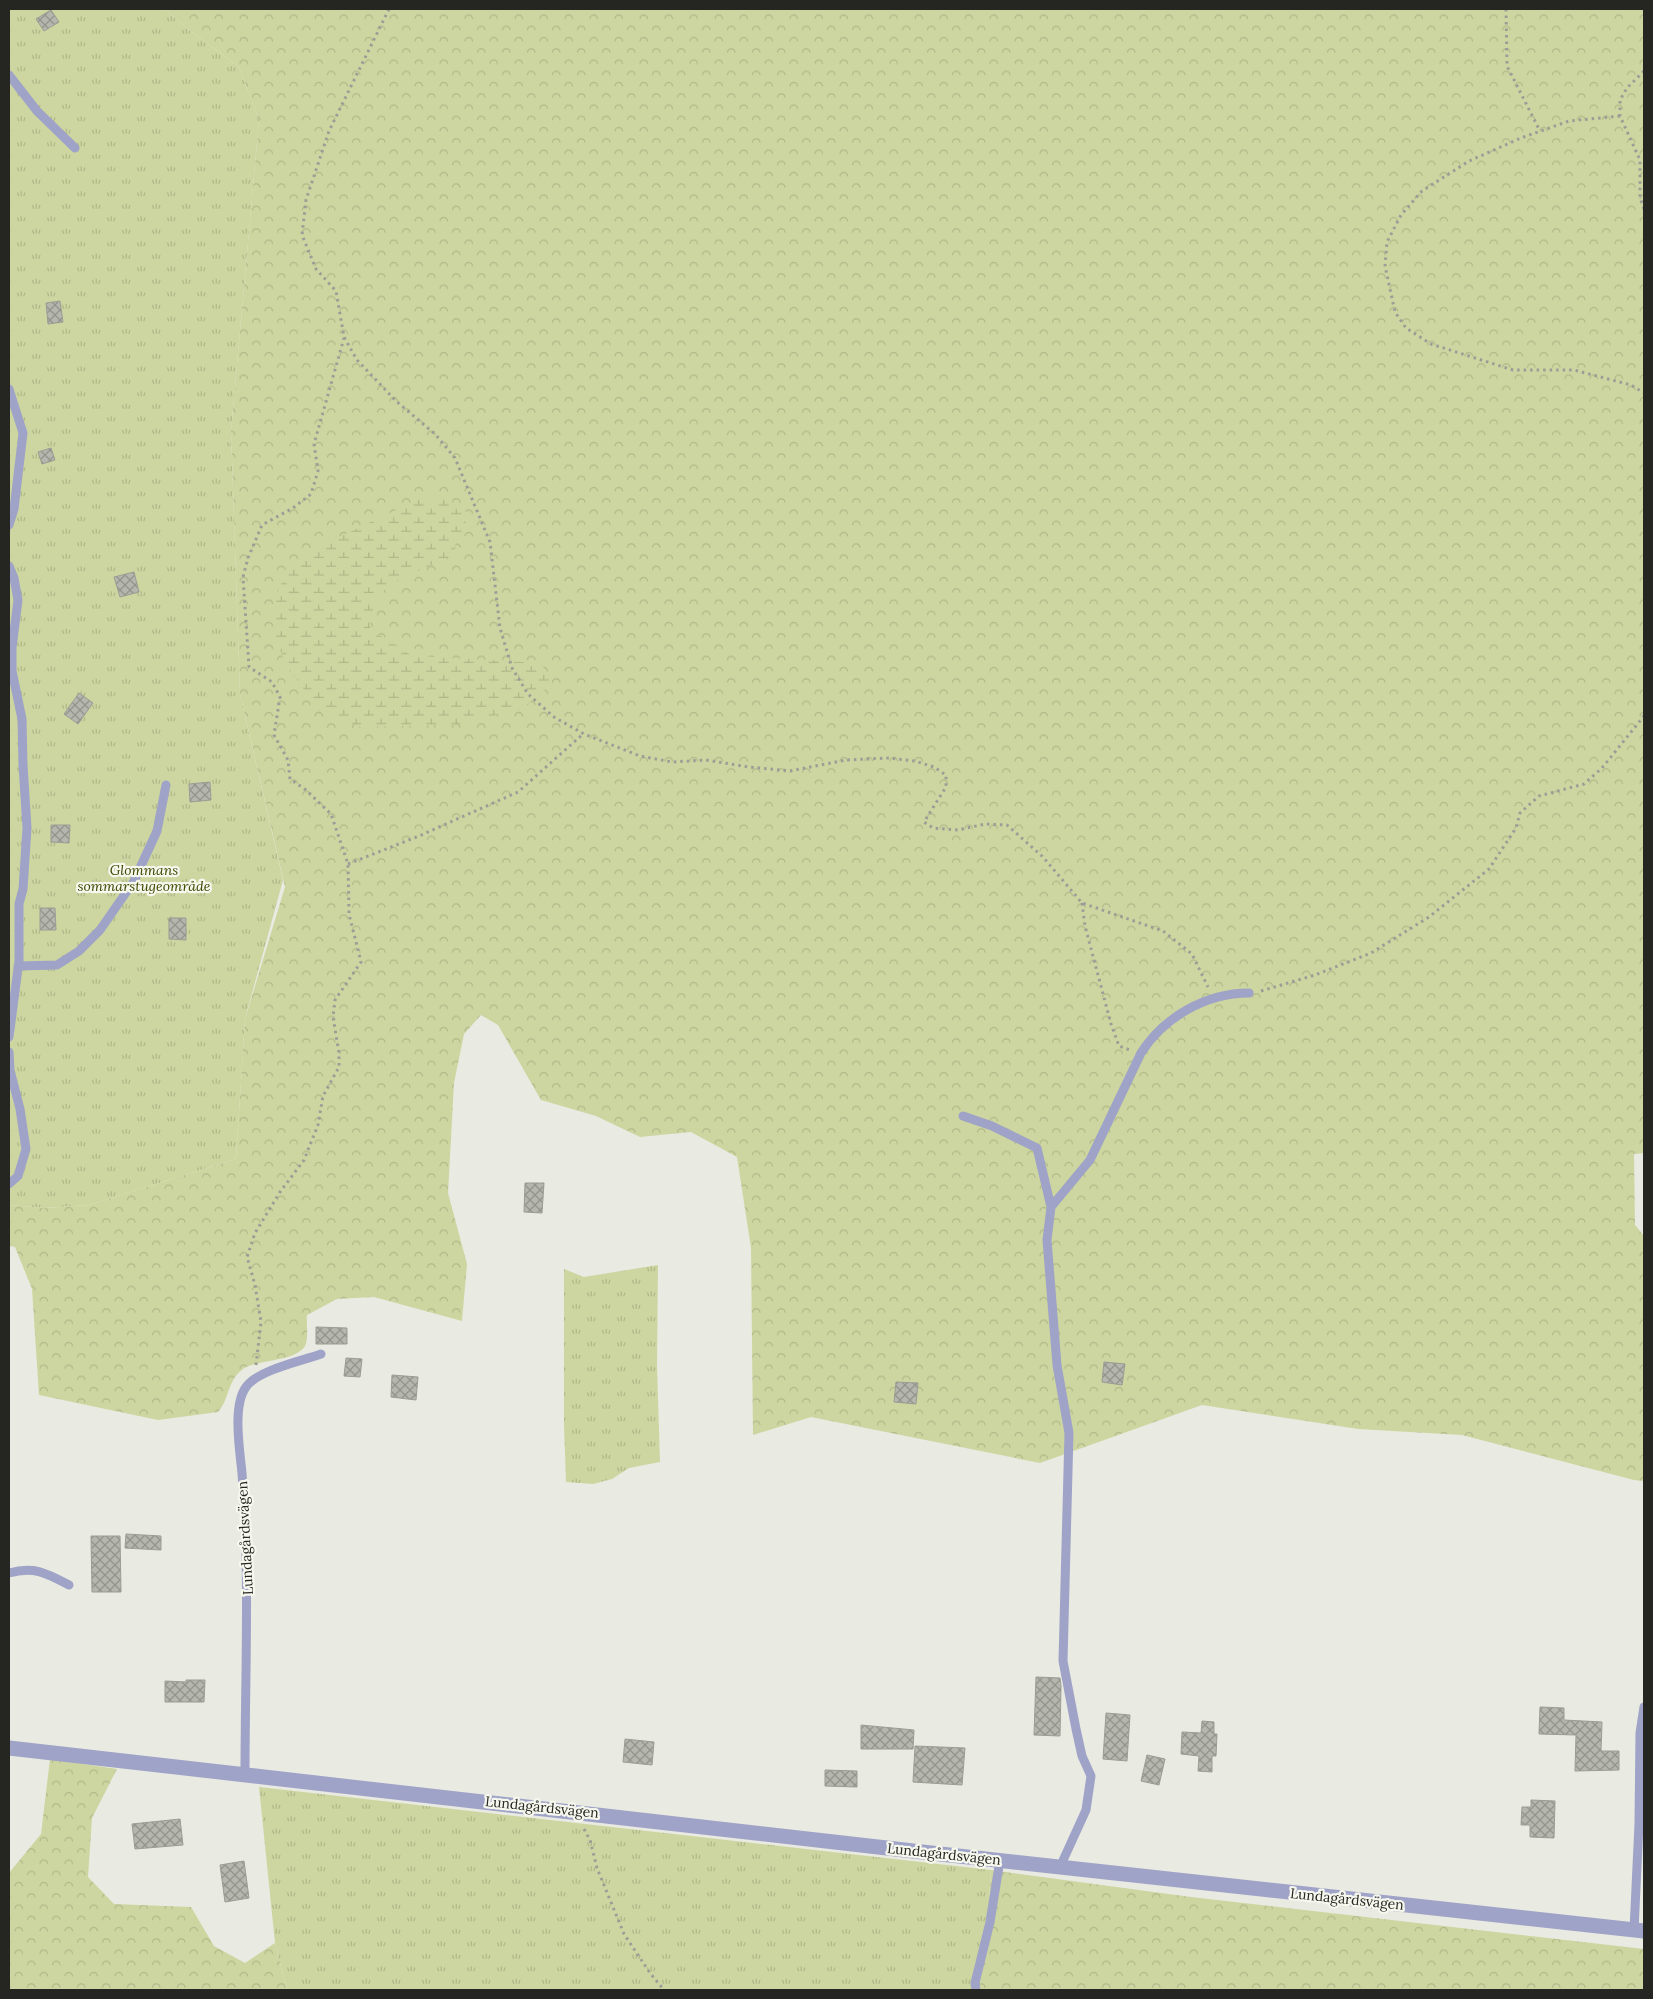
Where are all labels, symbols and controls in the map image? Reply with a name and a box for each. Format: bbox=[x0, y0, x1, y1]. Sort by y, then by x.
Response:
park label: Glommans sommarstugeområde bbox=[78, 861, 211, 895]
street label: Lundagårdsvägen bbox=[233, 1480, 257, 1596]
street label: Lundagårdsvägen bbox=[484, 1792, 600, 1822]
street label: Lundagårdsvägen bbox=[886, 1839, 1002, 1869]
street label: Lundagårdsvägen bbox=[1289, 1884, 1405, 1914]

